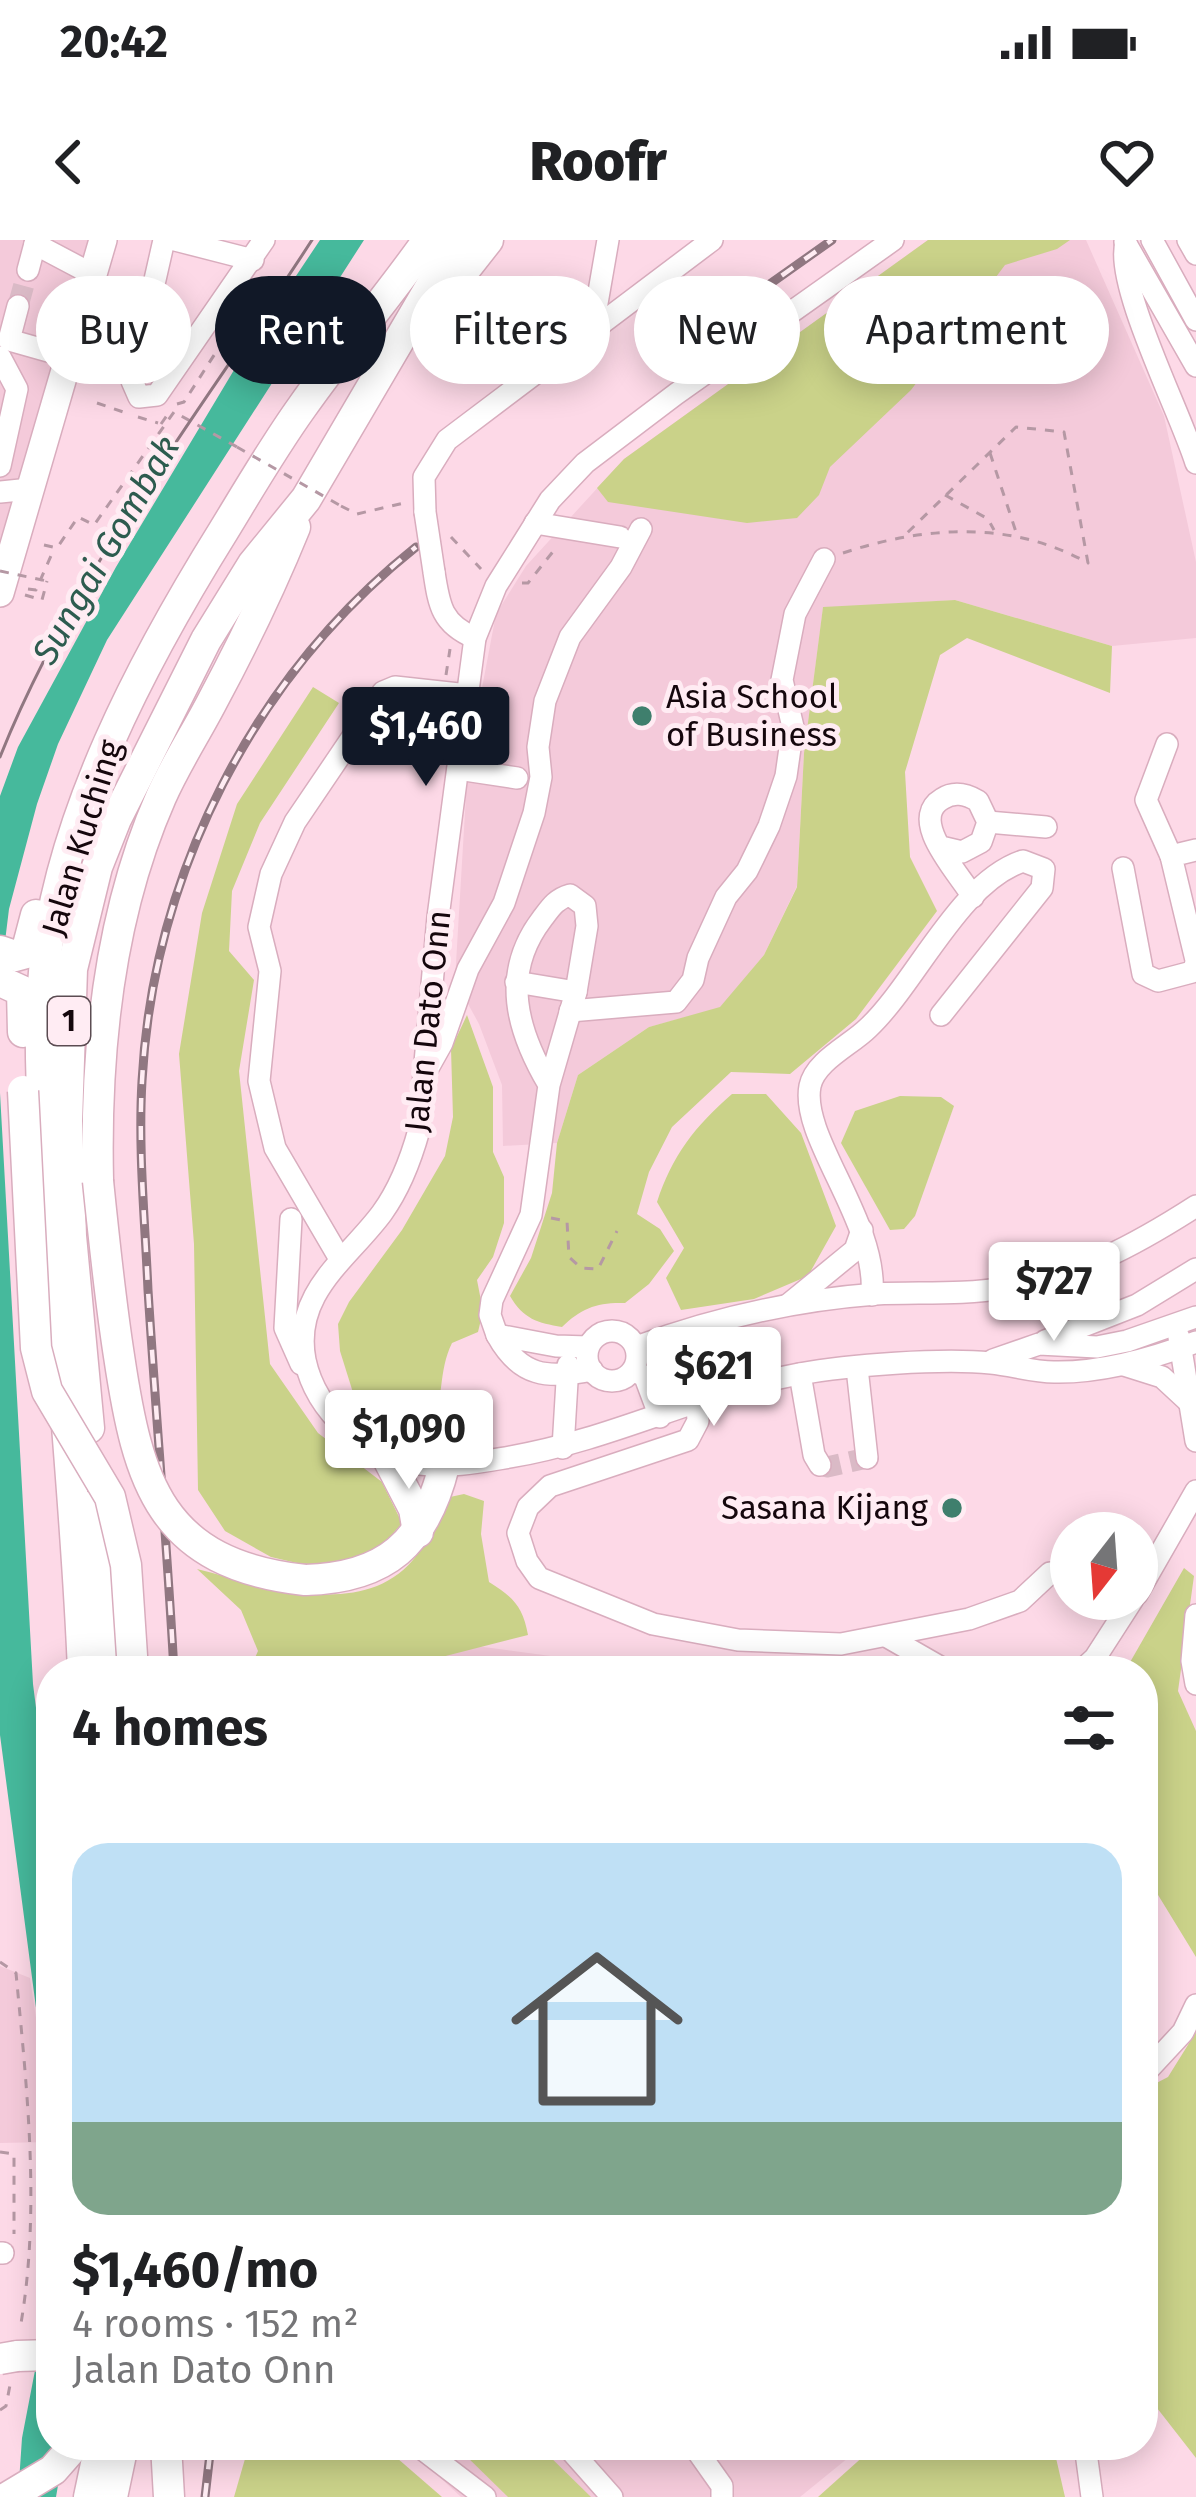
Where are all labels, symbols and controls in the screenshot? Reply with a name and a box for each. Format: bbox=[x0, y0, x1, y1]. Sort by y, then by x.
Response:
text: 20:42 bbox=[60, 15, 168, 69]
icon: back bbox=[36, 129, 102, 195]
icon: heart bbox=[1094, 129, 1160, 195]
text: Roofr bbox=[529, 130, 667, 194]
chip: Buy bbox=[36, 276, 191, 384]
chip: Rent bbox=[215, 276, 386, 384]
chip: Filters bbox=[410, 276, 610, 384]
chip: New bbox=[634, 276, 800, 384]
chip: Apartment bbox=[824, 276, 1109, 384]
water label: Sungai Gombak bbox=[22, 428, 189, 673]
place label: Asia School of Business bbox=[666, 677, 838, 755]
pin: $1,460 bbox=[328, 687, 524, 789]
text: $1,460 bbox=[369, 703, 483, 749]
marker: Asia School of Business bbox=[629, 703, 655, 729]
street label: Jalan Kuching bbox=[33, 735, 131, 941]
street label: Jalan Dato Onn bbox=[396, 908, 460, 1134]
road number: 1 bbox=[48, 997, 90, 1045]
pin: $727 bbox=[983, 1242, 1125, 1344]
text: $727 bbox=[1016, 1258, 1092, 1304]
pin: $621 bbox=[643, 1327, 785, 1429]
text: $621 bbox=[674, 1343, 754, 1389]
pin: $1,090 bbox=[311, 1390, 507, 1492]
text: $1,090 bbox=[352, 1406, 466, 1452]
place label: Sasana Kijang bbox=[721, 1488, 929, 1528]
marker: Sasana Kijang bbox=[939, 1495, 965, 1521]
north arrow bbox=[1050, 1512, 1158, 1620]
map controls bbox=[1050, 1512, 1158, 1620]
icon: filters bbox=[1056, 1695, 1122, 1761]
text: 4 homes bbox=[72, 1697, 268, 1759]
icon: home bbox=[489, 1921, 705, 2137]
text: $1,460/mo bbox=[72, 2239, 318, 2301]
text: 4 rooms · 152 m² bbox=[72, 2301, 359, 2347]
text: Jalan Dato Onn bbox=[72, 2347, 336, 2393]

